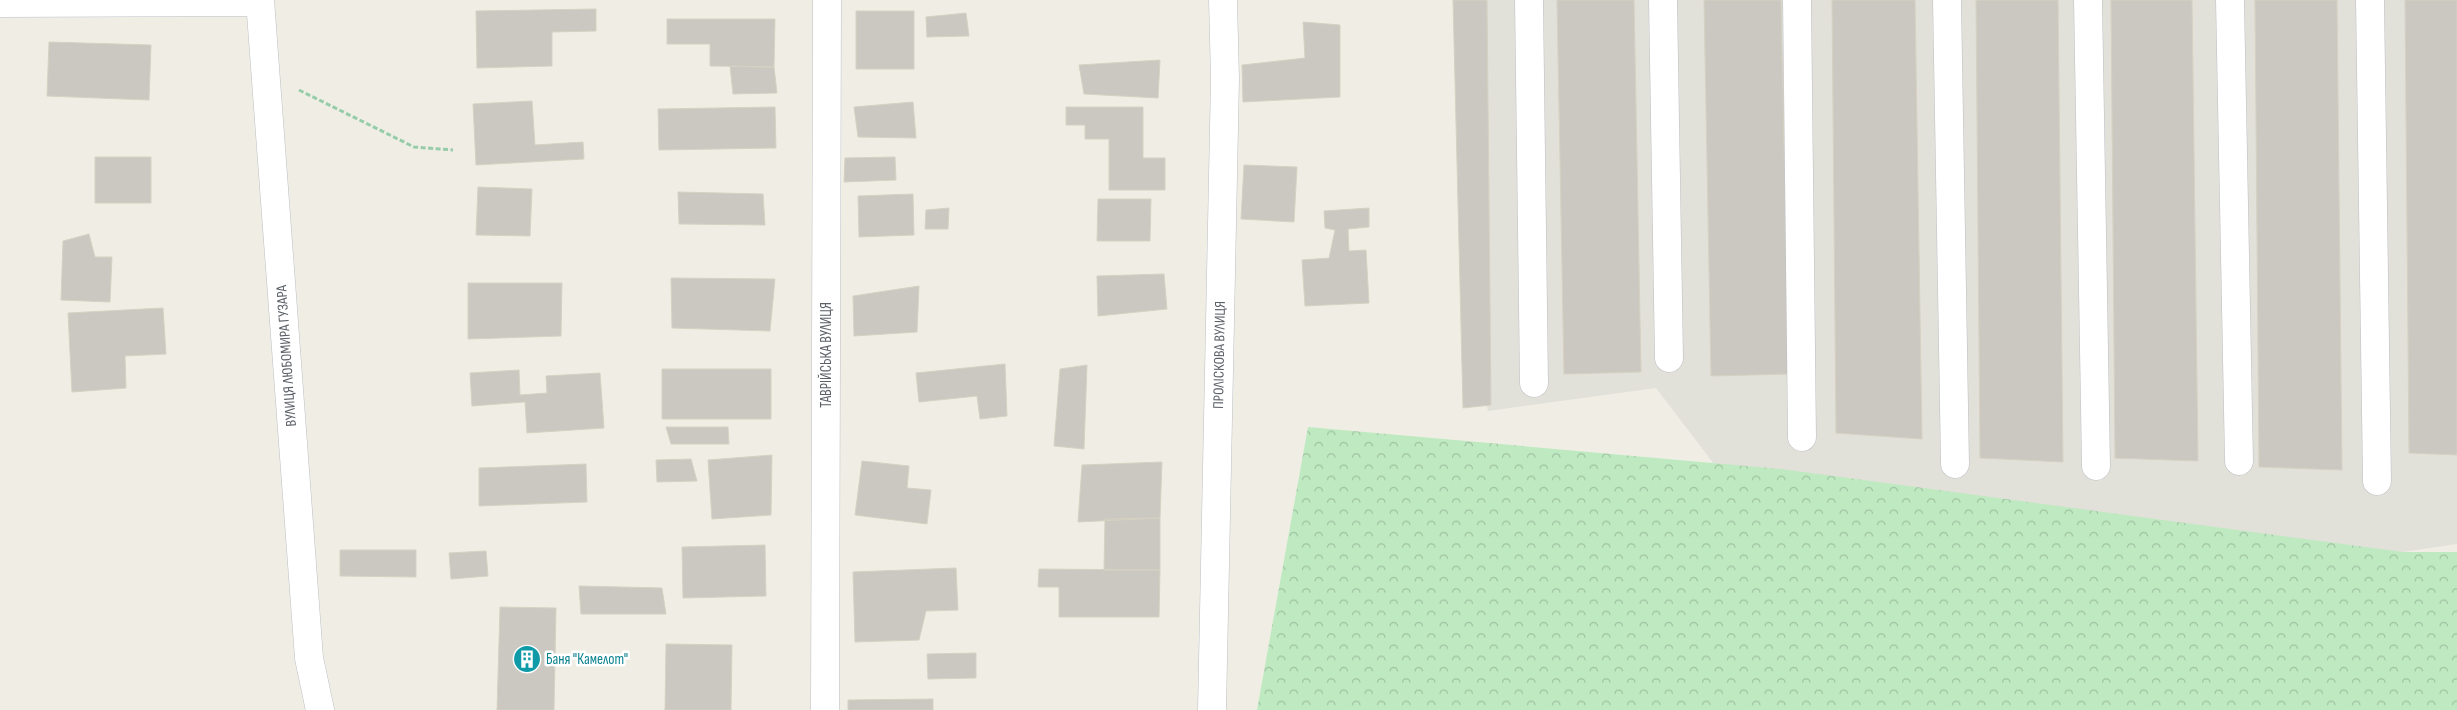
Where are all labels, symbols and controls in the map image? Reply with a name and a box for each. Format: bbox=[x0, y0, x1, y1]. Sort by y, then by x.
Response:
street label: ВУЛИЦЯ ЛЮБОМИРА ГУЗАРА bbox=[272, 284, 301, 427]
street label: ПРОЛІСКОВА ВУЛИЦЯ bbox=[1209, 301, 1230, 409]
street label: ТАВРІЙСЬКА ВУЛИЦЯ bbox=[817, 302, 836, 408]
building icon: Баня "Камелот" bbox=[512, 644, 542, 674]
place label: Баня "Камелот" bbox=[546, 650, 628, 669]

